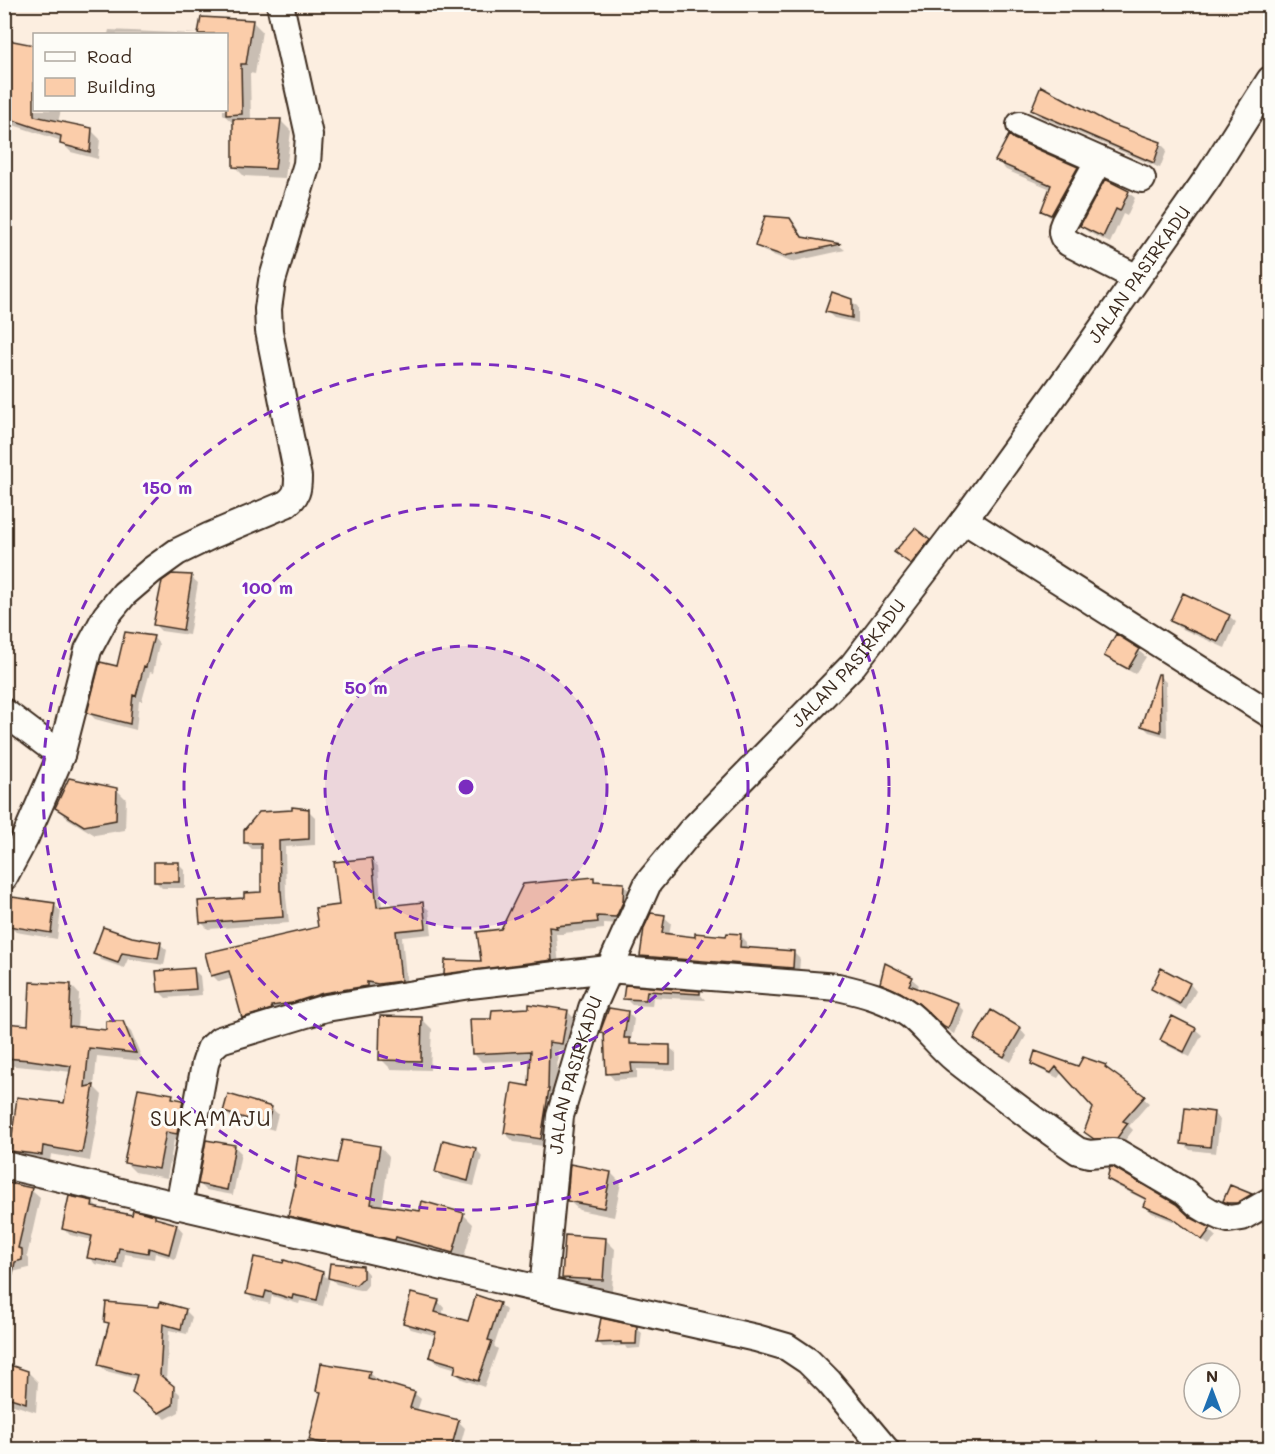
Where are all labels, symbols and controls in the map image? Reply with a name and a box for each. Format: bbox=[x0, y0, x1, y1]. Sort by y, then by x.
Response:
legend bbox=[33, 33, 228, 111]
text: Road bbox=[87, 44, 132, 68]
text: Building bbox=[87, 74, 155, 98]
street label: JALAN PASIRKADU bbox=[1082, 201, 1195, 348]
text: 150 m bbox=[142, 475, 192, 499]
text: 100 m bbox=[241, 575, 293, 599]
street label: JALAN PASIRKADU bbox=[786, 594, 910, 732]
text: 50 m bbox=[345, 675, 387, 699]
centre of rings bbox=[456, 777, 476, 797]
street label: JALAN PASIRKADU bbox=[543, 992, 607, 1155]
district label: SUKAMAJU bbox=[150, 1104, 272, 1131]
north arrow bbox=[1182, 1361, 1242, 1421]
text: N bbox=[1206, 1365, 1218, 1386]

